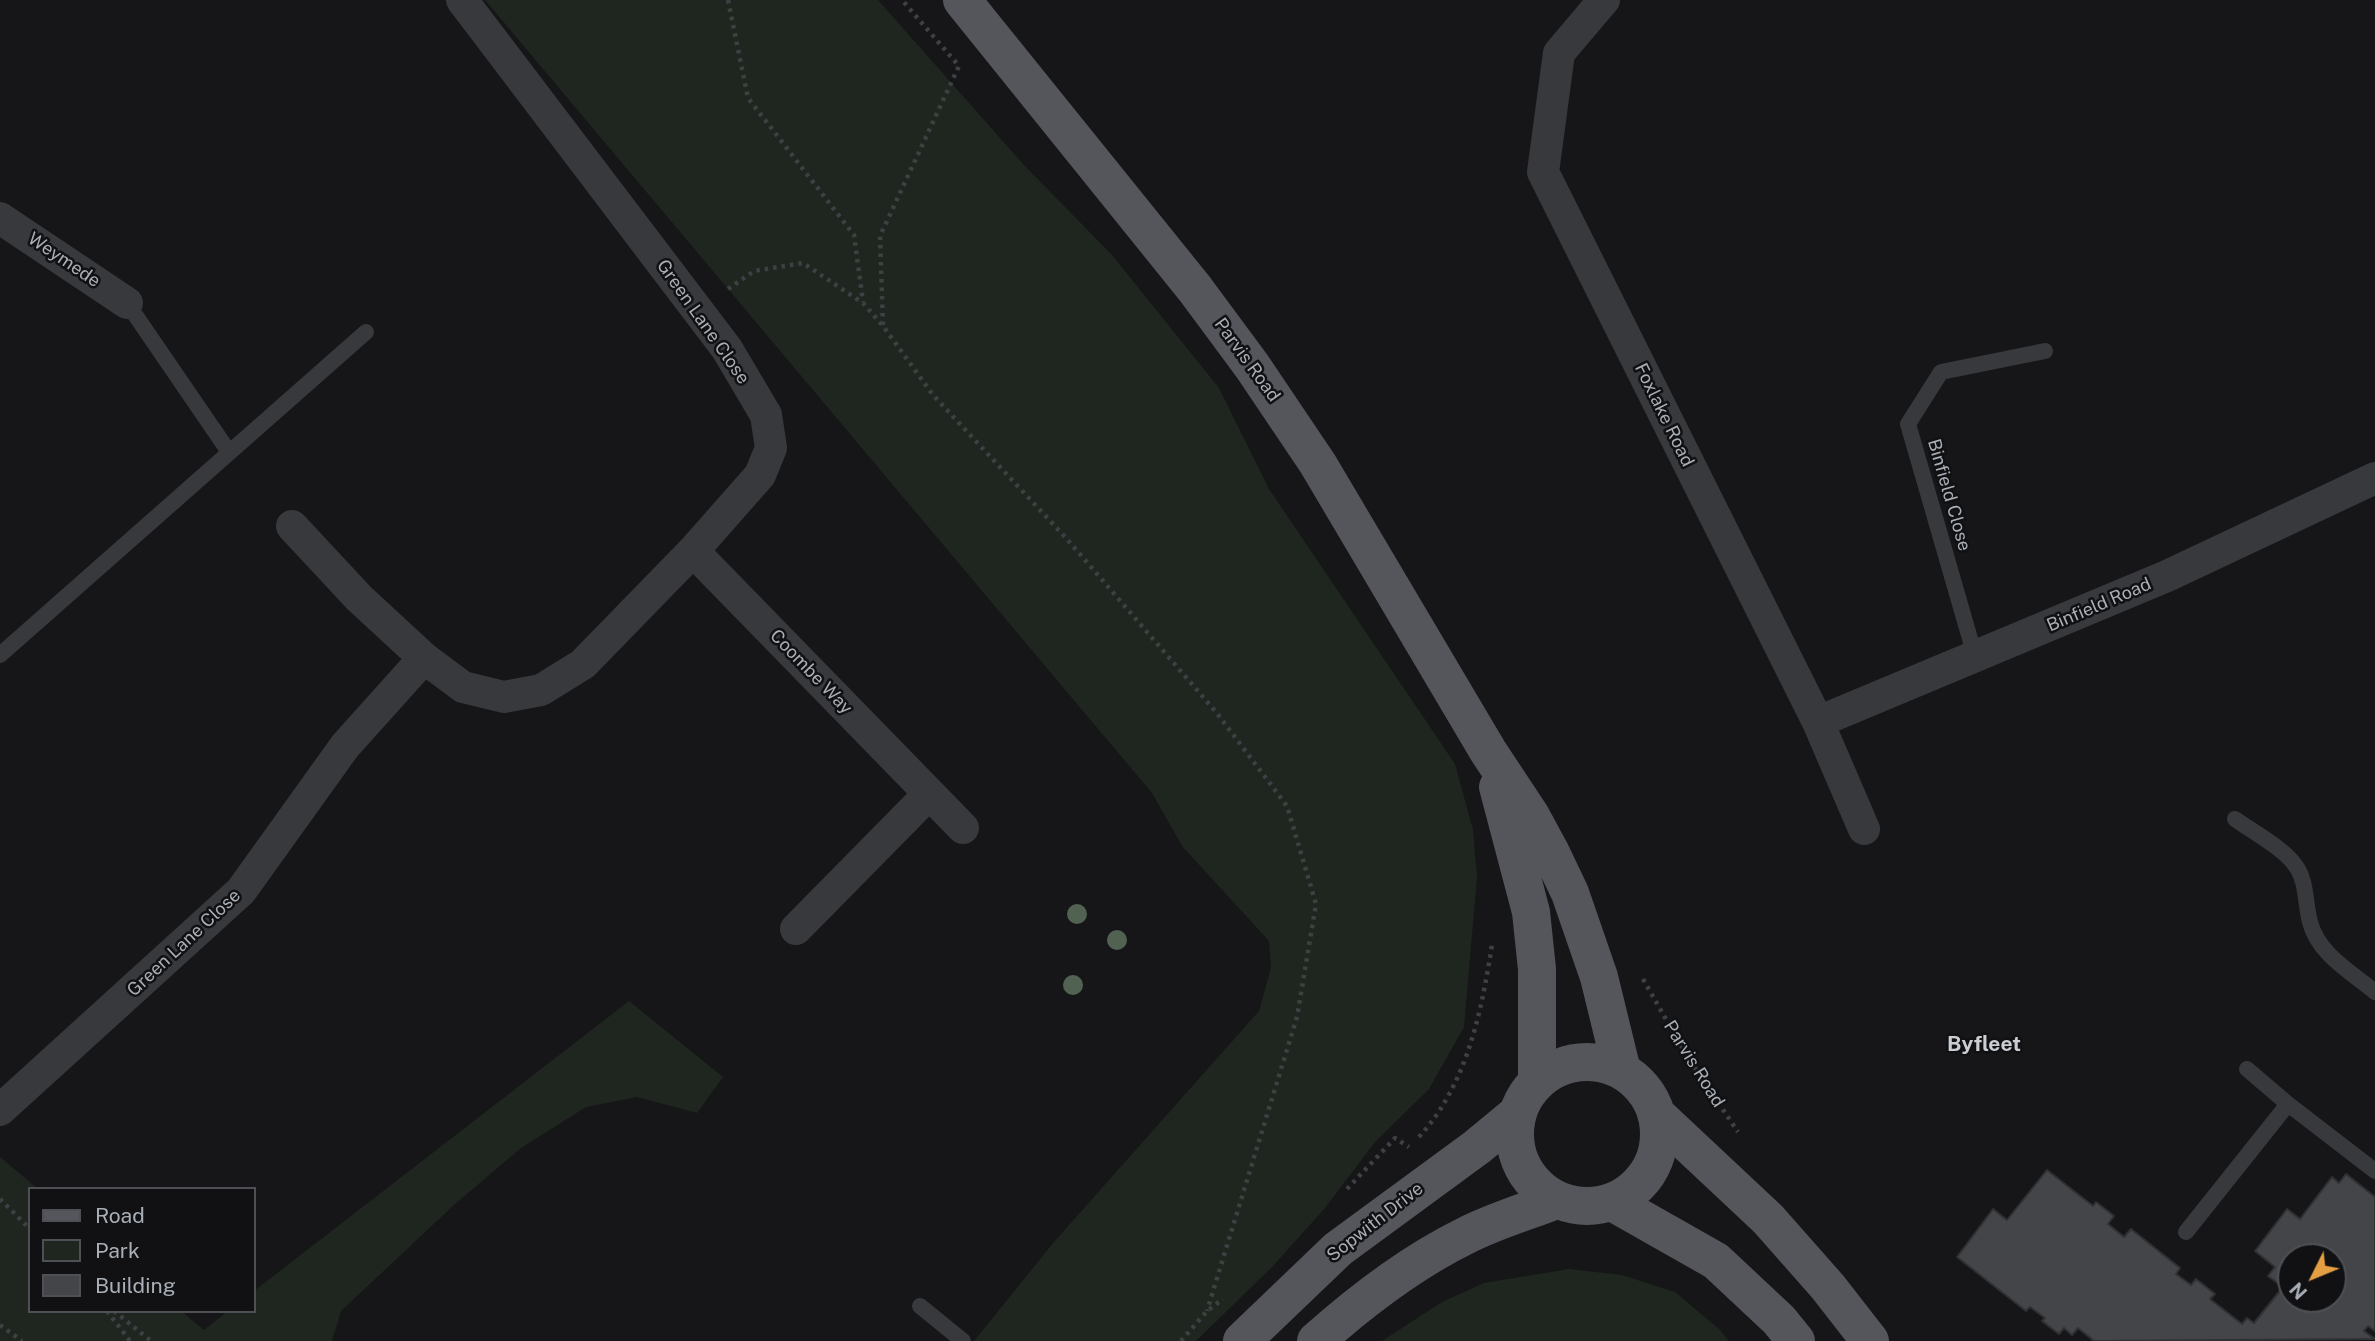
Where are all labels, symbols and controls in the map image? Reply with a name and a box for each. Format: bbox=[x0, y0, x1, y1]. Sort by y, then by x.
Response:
street label: Weymede bbox=[24, 228, 104, 292]
street label: Green Lane Close bbox=[652, 256, 754, 388]
street label: Parvis Road bbox=[1209, 314, 1285, 406]
street label: Foxlake Road bbox=[1630, 360, 1698, 470]
street label: Binfield Close bbox=[1923, 437, 1975, 553]
street label: Binfield Road bbox=[2044, 573, 2154, 637]
street label: Coombe Way bbox=[765, 625, 857, 719]
street label: Green Lane Close bbox=[123, 885, 245, 1001]
street label: Parvis Road bbox=[1659, 1017, 1729, 1111]
district label: Byfleet bbox=[1947, 1032, 2021, 1058]
street label: Sopwith Drive bbox=[1323, 1178, 1427, 1266]
legend bbox=[28, 1187, 256, 1313]
text: Road bbox=[95, 1203, 145, 1228]
text: Park bbox=[95, 1238, 140, 1263]
north arrow bbox=[2277, 1243, 2347, 1313]
text: Building bbox=[95, 1273, 176, 1298]
text: N bbox=[2285, 1278, 2311, 1304]

